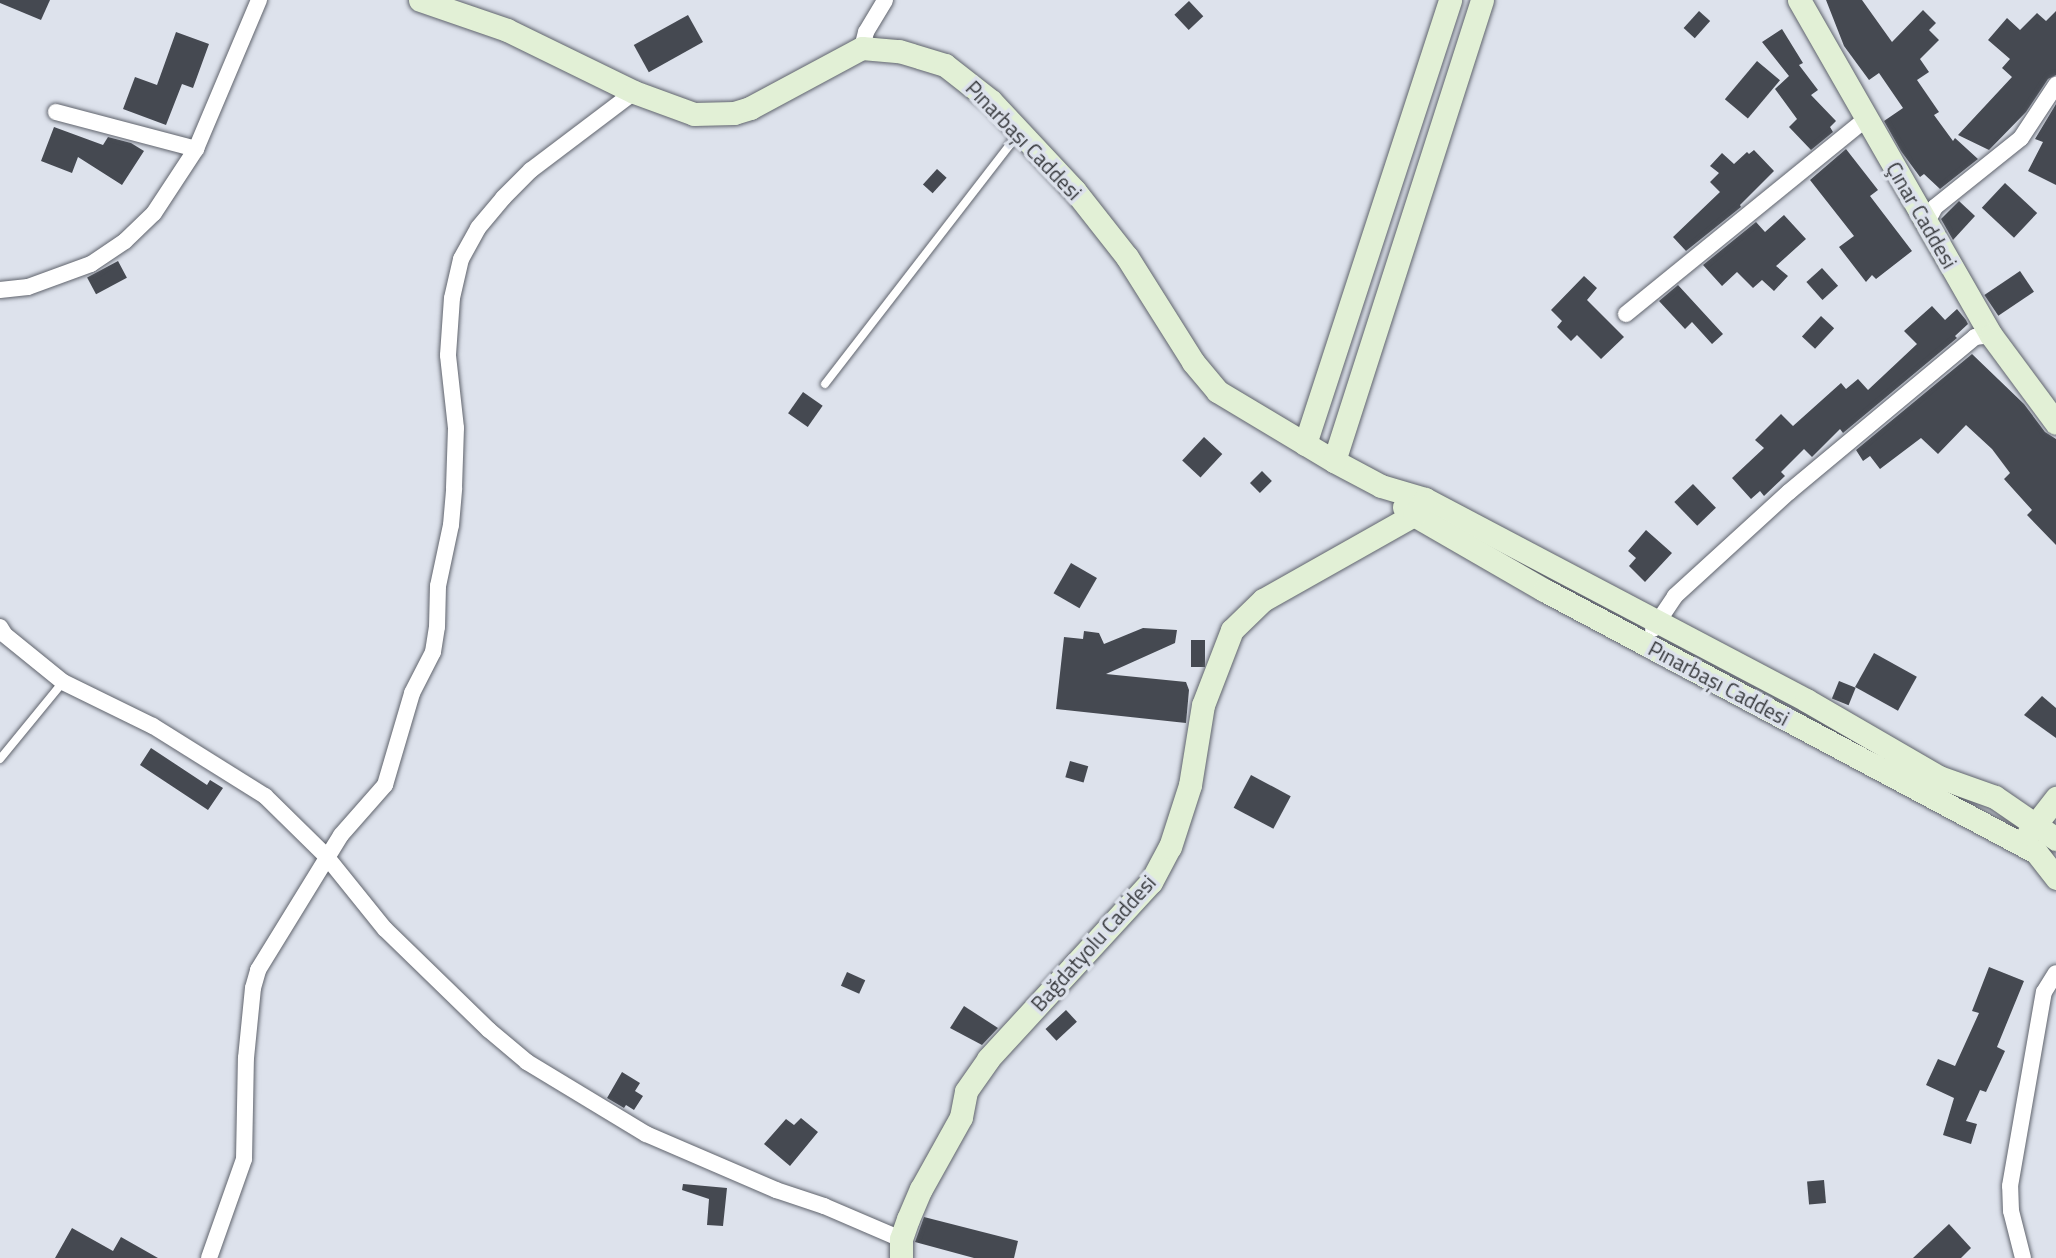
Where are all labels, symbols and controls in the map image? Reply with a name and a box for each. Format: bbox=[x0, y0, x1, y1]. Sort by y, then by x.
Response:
street label: Pınarbaşı Caddesi bbox=[961, 75, 1087, 205]
street label: Çınar Caddesi bbox=[1881, 157, 1963, 273]
street label: Pınarbaşı Caddesi bbox=[1644, 635, 1794, 731]
street label: Bağdatyolu Caddesi bbox=[1025, 870, 1161, 1016]

